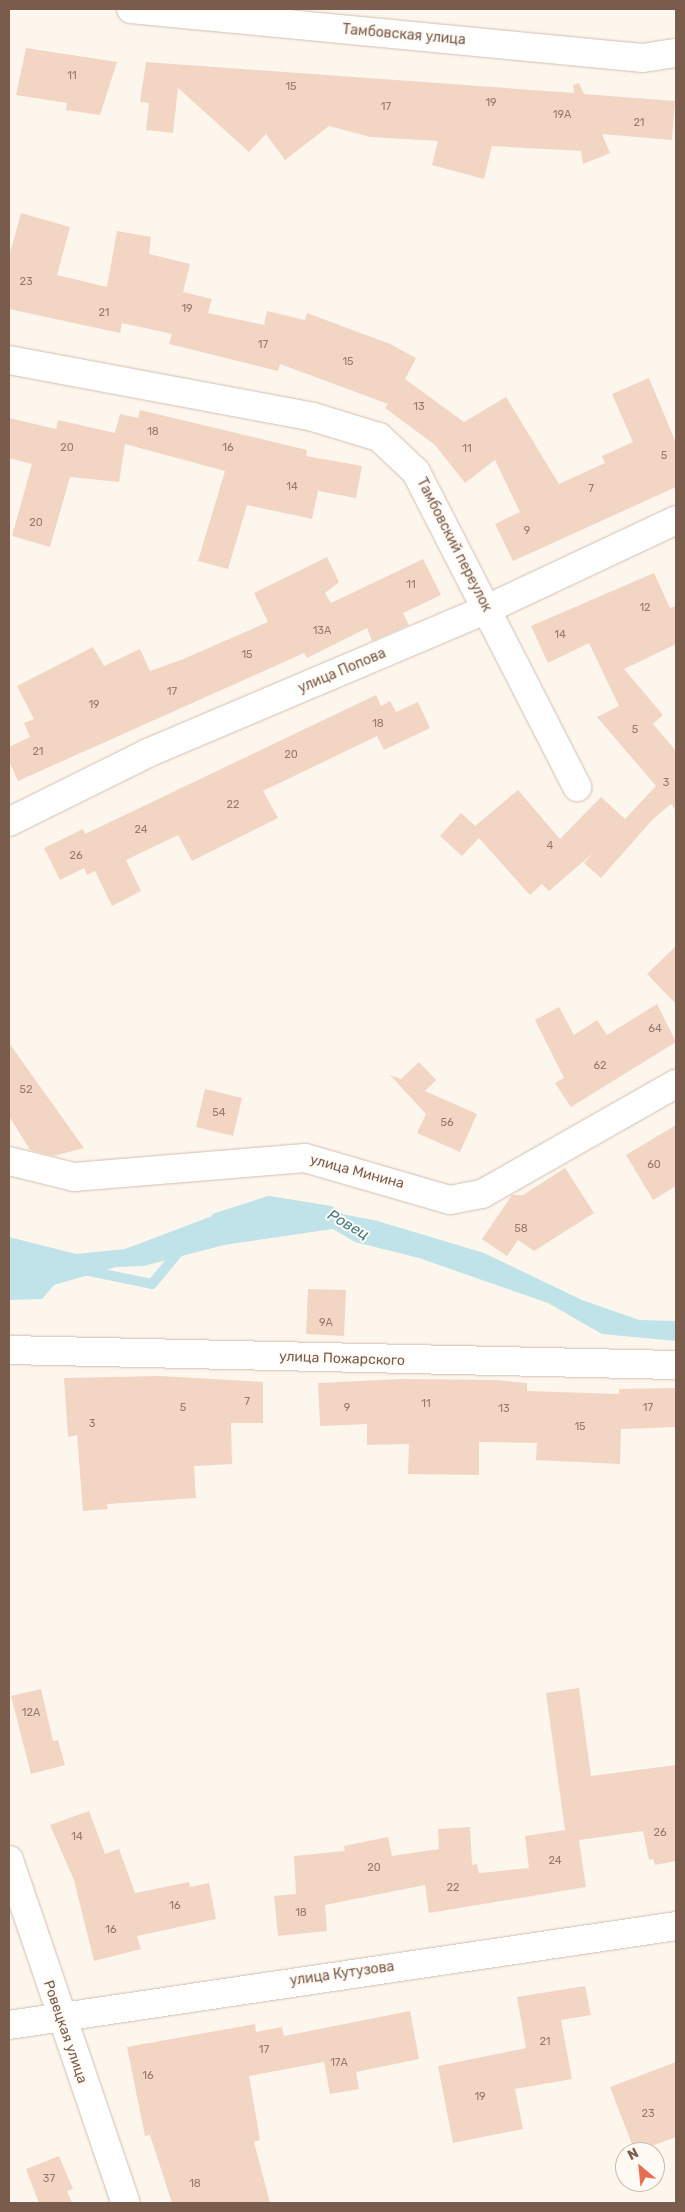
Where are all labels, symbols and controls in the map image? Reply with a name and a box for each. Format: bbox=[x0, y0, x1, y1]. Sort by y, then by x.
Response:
street label: Тамбовская улица bbox=[342, 21, 466, 49]
house number: 11 bbox=[67, 69, 77, 83]
house number: 15 bbox=[285, 80, 297, 94]
house number: 19 bbox=[485, 96, 497, 110]
house number: 17 bbox=[381, 100, 391, 114]
house number: 19А bbox=[553, 108, 571, 122]
house number: 21 bbox=[633, 116, 645, 130]
house number: 23 bbox=[19, 275, 33, 289]
house number: 19 bbox=[181, 302, 193, 316]
house number: 21 bbox=[98, 306, 110, 320]
house number: 17 bbox=[258, 338, 268, 352]
house number: 15 bbox=[342, 355, 354, 369]
house number: 13 bbox=[413, 400, 425, 414]
house number: 18 bbox=[147, 425, 159, 439]
house number: 20 bbox=[60, 441, 74, 455]
house number: 16 bbox=[222, 441, 234, 455]
house number: 11 bbox=[462, 442, 472, 456]
house number: 5 bbox=[661, 449, 667, 463]
street label: Тамбовский переулок bbox=[413, 475, 495, 615]
house number: 14 bbox=[286, 480, 298, 494]
house number: 7 bbox=[588, 482, 594, 496]
house number: 20 bbox=[29, 516, 43, 530]
house number: 9 bbox=[524, 524, 530, 538]
house number: 11 bbox=[406, 578, 416, 592]
house number: 12 bbox=[639, 601, 651, 615]
house number: 13А bbox=[313, 624, 331, 638]
house number: 14 bbox=[554, 628, 566, 642]
street label: улица Попова bbox=[296, 645, 388, 697]
house number: 15 bbox=[241, 648, 253, 662]
house number: 17 bbox=[167, 685, 177, 699]
house number: 19 bbox=[88, 698, 100, 712]
house number: 18 bbox=[372, 717, 384, 731]
house number: 5 bbox=[632, 723, 638, 737]
house number: 21 bbox=[32, 745, 44, 759]
house number: 20 bbox=[284, 748, 298, 762]
house number: 3 bbox=[663, 776, 669, 790]
house number: 22 bbox=[227, 798, 239, 812]
house number: 24 bbox=[134, 823, 148, 837]
house number: 4 bbox=[547, 839, 553, 853]
house number: 26 bbox=[69, 849, 83, 863]
house number: 64 bbox=[648, 1022, 662, 1036]
house number: 62 bbox=[593, 1059, 607, 1073]
house number: 52 bbox=[20, 1083, 32, 1097]
house number: 54 bbox=[212, 1106, 226, 1120]
house number: 56 bbox=[440, 1116, 454, 1130]
street label: улица Минина bbox=[308, 1151, 406, 1193]
house number: 60 bbox=[647, 1158, 661, 1172]
water label: Ровец bbox=[324, 1206, 372, 1244]
house number: 58 bbox=[514, 1222, 528, 1236]
house number: 9А bbox=[319, 1316, 333, 1330]
street label: улица Пожарского bbox=[279, 1348, 405, 1370]
house number: 7 bbox=[244, 1395, 250, 1409]
house number: 11 bbox=[421, 1397, 431, 1411]
house number: 5 bbox=[180, 1401, 186, 1415]
house number: 9 bbox=[344, 1401, 350, 1415]
house number: 17 bbox=[643, 1401, 653, 1415]
house number: 13 bbox=[498, 1402, 510, 1416]
house number: 3 bbox=[89, 1417, 95, 1431]
house number: 15 bbox=[574, 1420, 586, 1434]
house number: 12А bbox=[22, 1706, 40, 1720]
house number: 26 bbox=[653, 1826, 667, 1840]
house number: 14 bbox=[71, 1830, 83, 1844]
house number: 24 bbox=[548, 1854, 562, 1868]
house number: 20 bbox=[367, 1861, 381, 1875]
house number: 22 bbox=[447, 1881, 459, 1895]
house number: 16 bbox=[169, 1899, 181, 1913]
house number: 18 bbox=[295, 1906, 307, 1920]
house number: 16 bbox=[105, 1923, 117, 1937]
street label: улица Кутузова bbox=[289, 1958, 395, 1990]
street label: Ровецкая улица bbox=[39, 1978, 91, 2086]
house number: 21 bbox=[539, 2035, 551, 2049]
house number: 17 bbox=[259, 2043, 269, 2057]
house number: 17А bbox=[330, 2056, 348, 2070]
house number: 16 bbox=[142, 2069, 154, 2083]
house number: 19 bbox=[474, 2090, 486, 2104]
house number: 23 bbox=[641, 2107, 655, 2121]
north arrow bbox=[615, 2142, 665, 2192]
text: N bbox=[625, 2144, 642, 2164]
house number: 37 bbox=[43, 2172, 55, 2186]
house number: 18 bbox=[189, 2177, 201, 2191]

